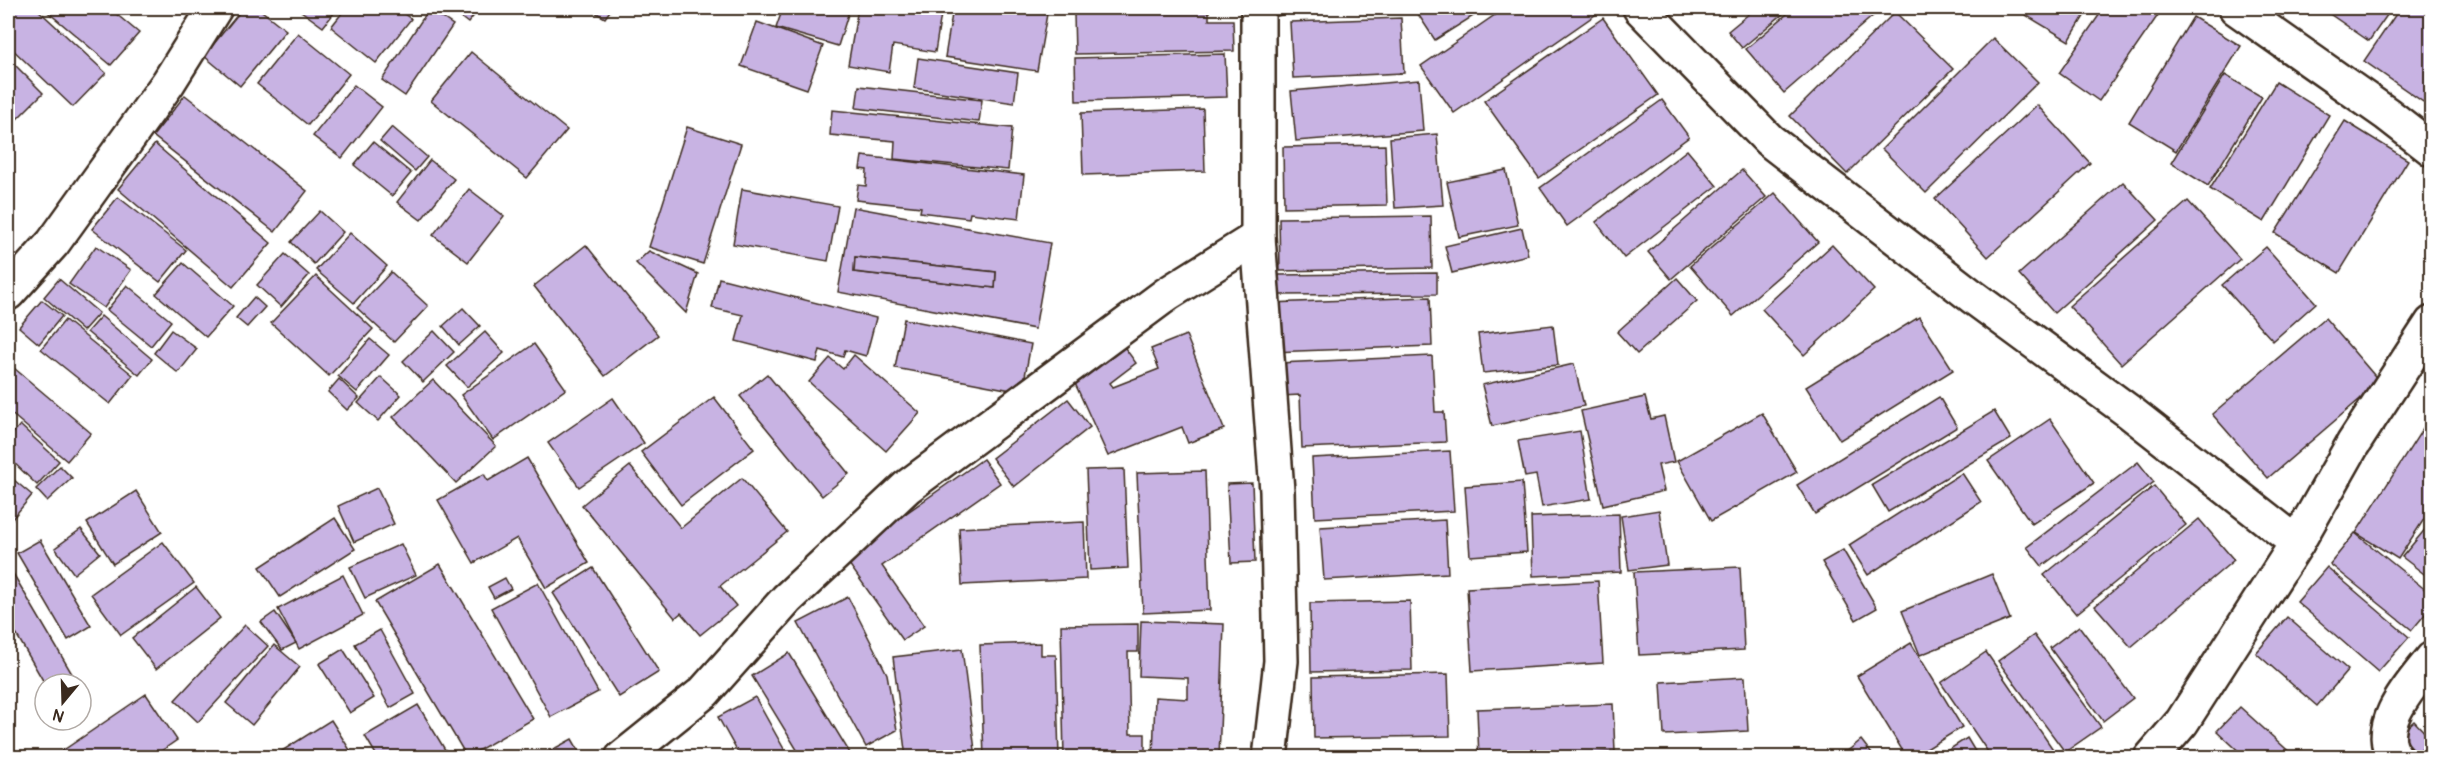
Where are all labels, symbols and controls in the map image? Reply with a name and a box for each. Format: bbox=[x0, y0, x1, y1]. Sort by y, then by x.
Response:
north arrow bbox=[33, 672, 93, 732]
text: N bbox=[50, 704, 67, 726]

